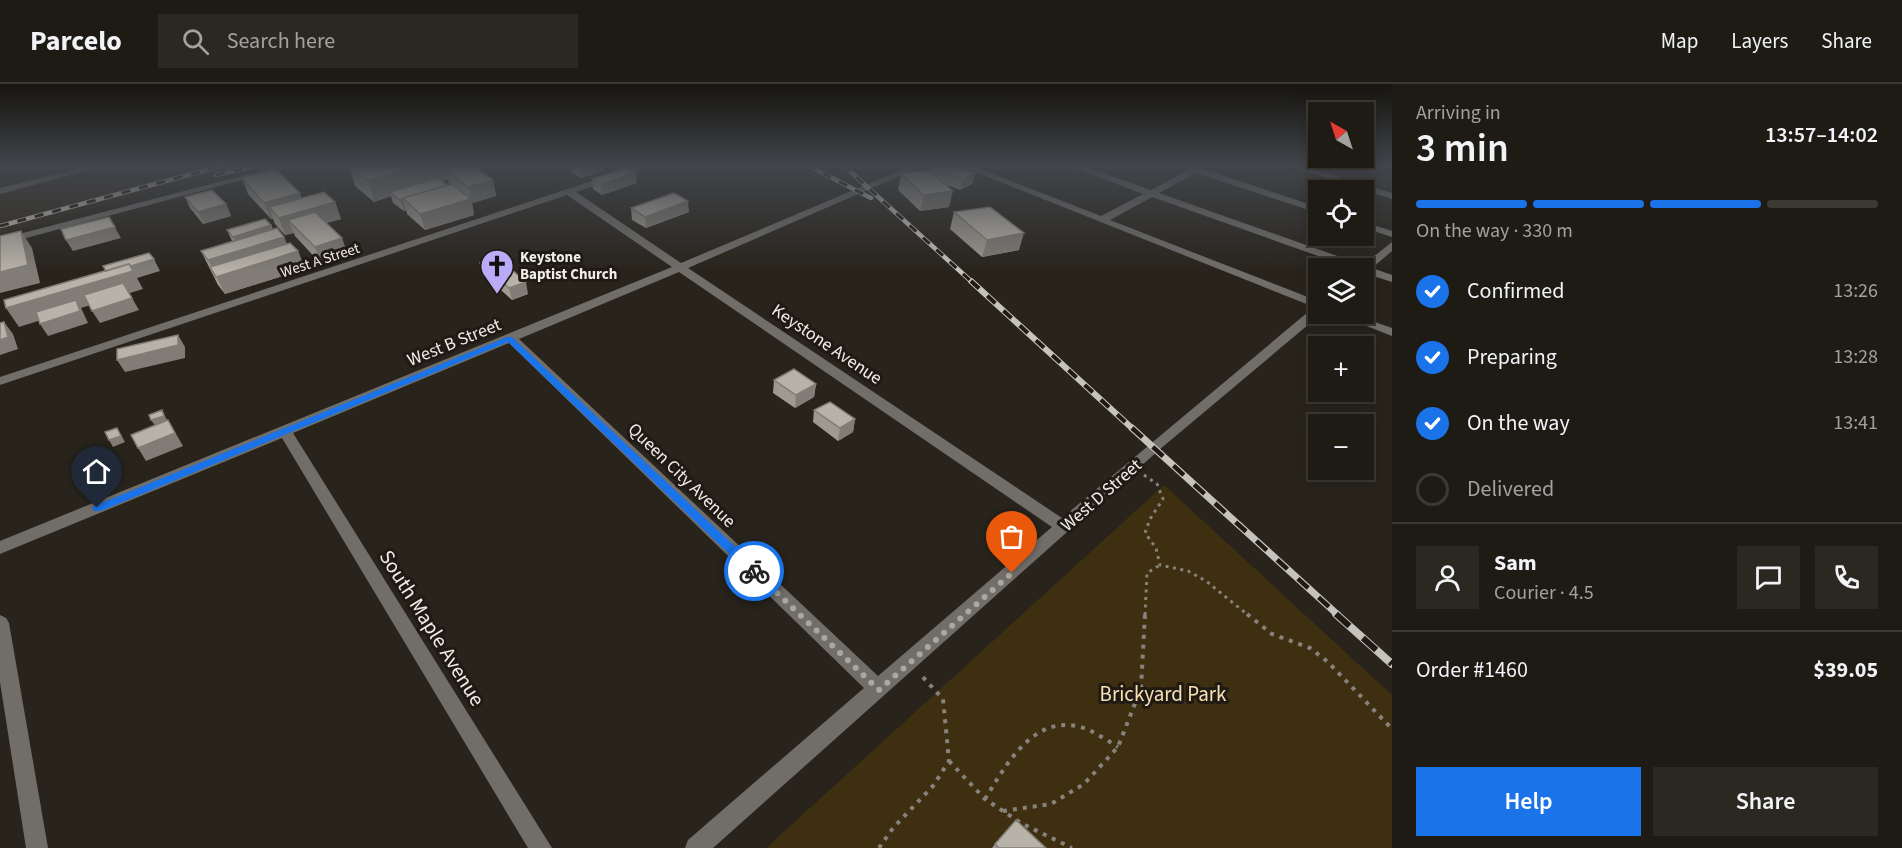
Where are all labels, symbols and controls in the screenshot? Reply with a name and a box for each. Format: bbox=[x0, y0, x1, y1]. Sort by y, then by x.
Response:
search box bbox=[158, 14, 578, 68]
text: Parcelo bbox=[30, 21, 122, 61]
icon: search bbox=[179, 25, 212, 58]
text: Search here bbox=[227, 25, 335, 57]
text: Map bbox=[1661, 26, 1698, 56]
text: Layers bbox=[1731, 26, 1788, 56]
text: Share bbox=[1821, 26, 1872, 56]
text: Arriving in bbox=[1416, 99, 1501, 127]
north arrow bbox=[1308, 102, 1374, 168]
map controls bbox=[1308, 102, 1374, 480]
text: 13:57–14:02 bbox=[1765, 119, 1878, 151]
text: 3 min bbox=[1416, 121, 1509, 177]
button: locate bbox=[1308, 180, 1374, 246]
text: On the way · 330 m bbox=[1416, 217, 1573, 245]
street label: West A Street bbox=[278, 238, 362, 283]
place label: Keystone Baptist Church bbox=[520, 247, 617, 285]
church icon: Keystone Baptist Church bbox=[479, 248, 515, 295]
button: layers bbox=[1308, 258, 1374, 324]
icon: check bbox=[1416, 275, 1449, 308]
text: Confirmed bbox=[1467, 275, 1564, 307]
text: 13:26 bbox=[1833, 277, 1878, 305]
street label: Keystone Avenue bbox=[767, 298, 887, 391]
street label: West B Street bbox=[404, 312, 505, 373]
button: + bbox=[1308, 336, 1374, 402]
icon: check bbox=[1416, 341, 1449, 374]
text: Preparing bbox=[1467, 341, 1557, 373]
text: 13:28 bbox=[1833, 343, 1878, 371]
icon: check bbox=[1416, 407, 1449, 440]
text: On the way bbox=[1467, 407, 1570, 439]
text: 13:41 bbox=[1833, 409, 1878, 437]
button: − bbox=[1308, 414, 1374, 480]
street label: Queen City Avenue bbox=[622, 417, 741, 533]
pin bbox=[71, 446, 122, 508]
street label: West D Street bbox=[1055, 453, 1147, 538]
icon: home bbox=[80, 455, 113, 488]
text: Delivered bbox=[1467, 473, 1554, 505]
pin bbox=[986, 511, 1037, 573]
icon: bag bbox=[995, 520, 1028, 553]
courier bbox=[724, 541, 784, 601]
street label: South Maple Avenue bbox=[372, 544, 492, 712]
button: person bbox=[1416, 546, 1479, 609]
button: chat bbox=[1737, 546, 1800, 609]
button: phone bbox=[1815, 546, 1878, 609]
text: Sam bbox=[1494, 547, 1537, 579]
icon: bike bbox=[738, 555, 771, 588]
text: Courier · 4.5 bbox=[1494, 579, 1594, 607]
text: Order #1460 bbox=[1416, 654, 1528, 686]
text: $39.05 bbox=[1813, 654, 1878, 686]
park label: Brickyard Park bbox=[1100, 679, 1227, 709]
button: Help bbox=[1416, 767, 1641, 836]
button: Share bbox=[1653, 767, 1878, 836]

